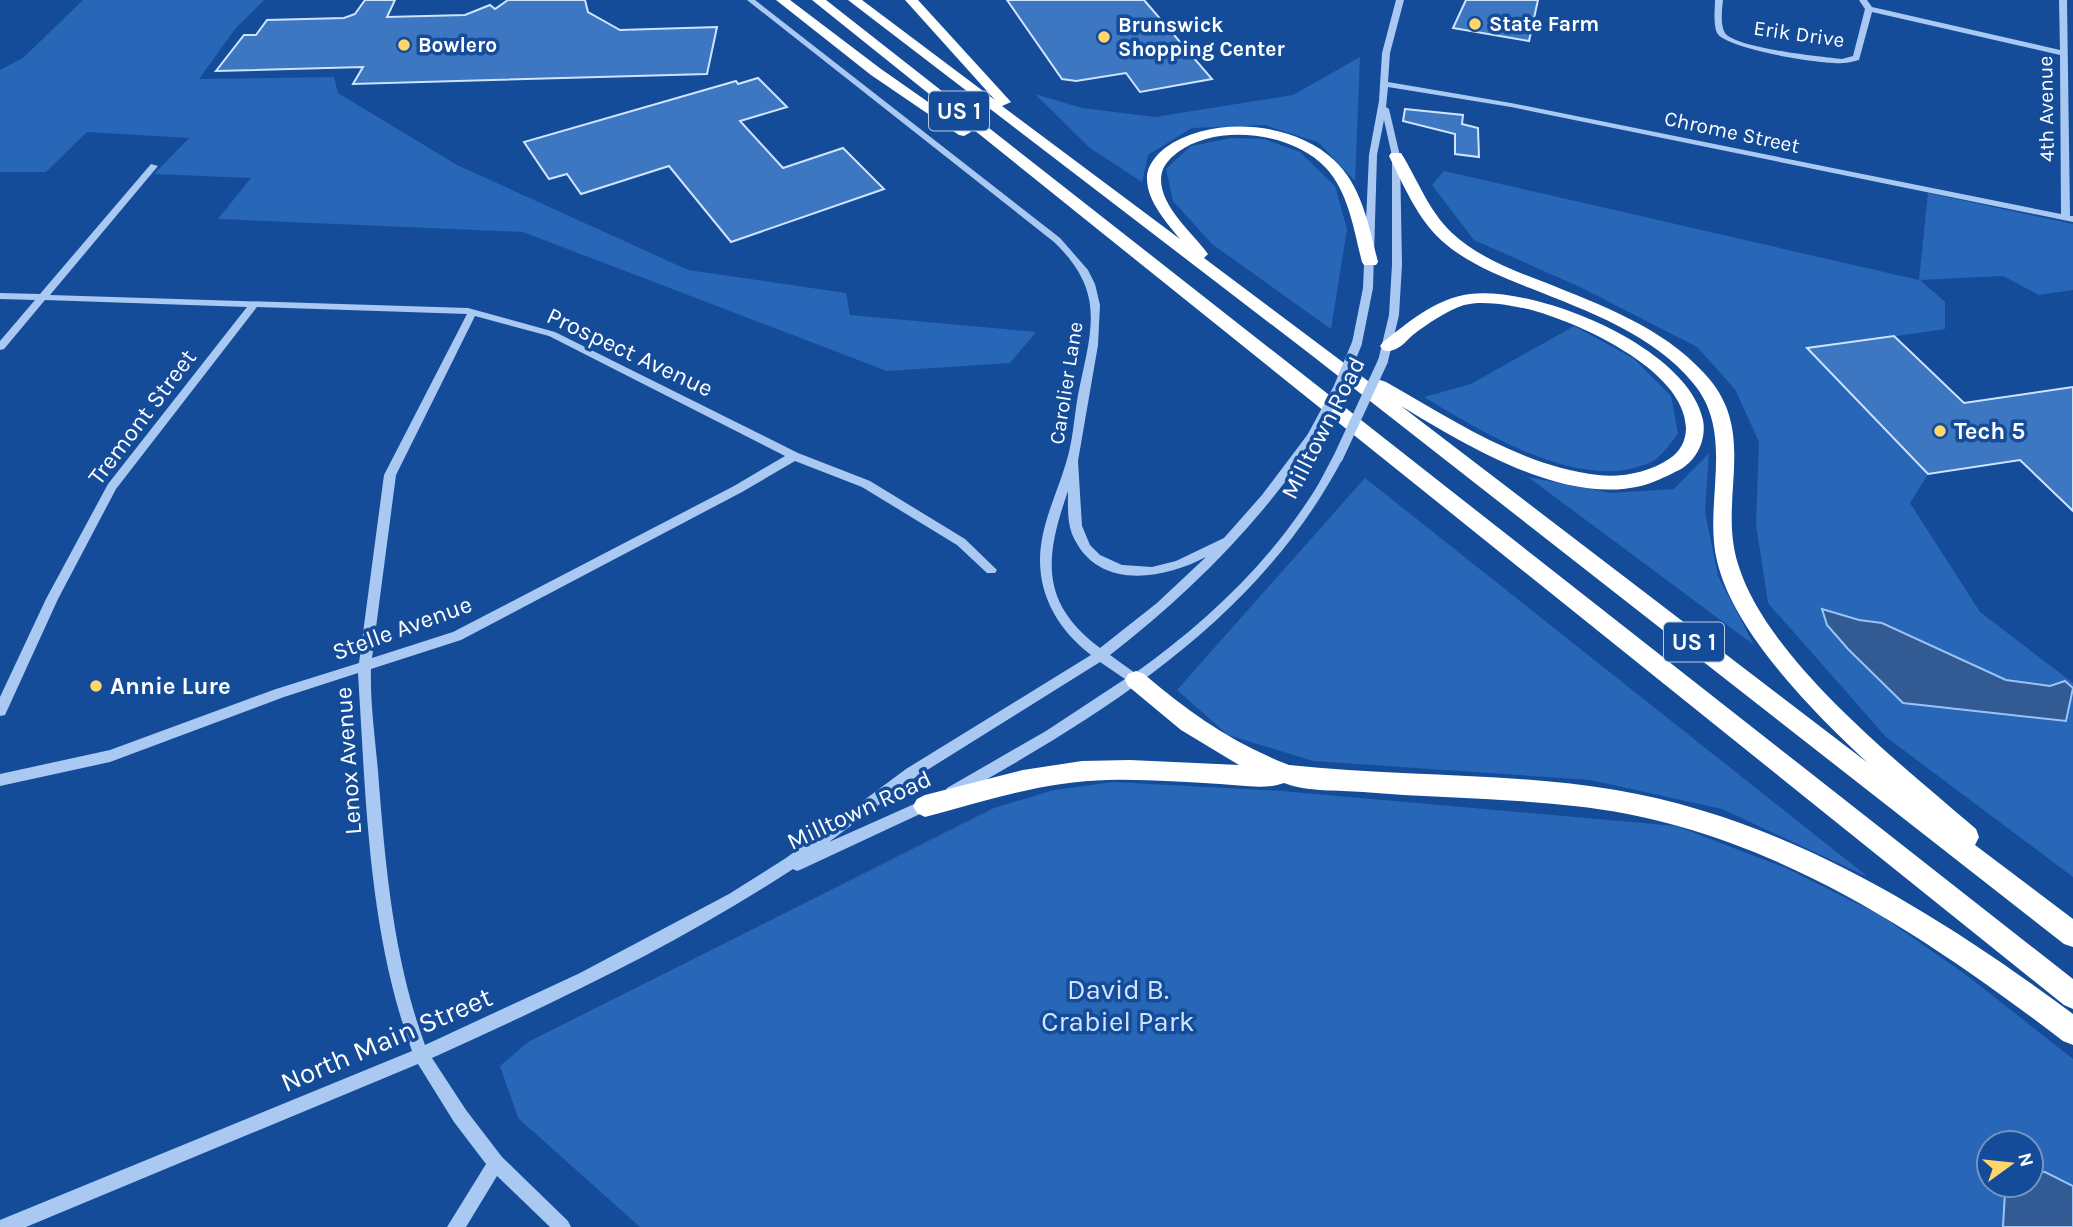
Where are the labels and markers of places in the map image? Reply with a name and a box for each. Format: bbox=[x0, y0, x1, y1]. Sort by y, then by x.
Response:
place label: State Farm bbox=[1489, 12, 1599, 36]
place label: Brunswick Shopping Center bbox=[1118, 13, 1285, 61]
marker: State Farm bbox=[1467, 16, 1483, 32]
marker: Brunswick Shopping Center bbox=[1096, 29, 1112, 45]
place label: Bowlero bbox=[418, 33, 497, 57]
marker: Bowlero bbox=[396, 37, 412, 53]
place label: Tech 5 bbox=[1954, 417, 2025, 445]
marker: Tech 5 bbox=[1932, 423, 1948, 439]
place label: Annie Lure bbox=[110, 672, 231, 700]
marker: Annie Lure bbox=[88, 678, 104, 694]

